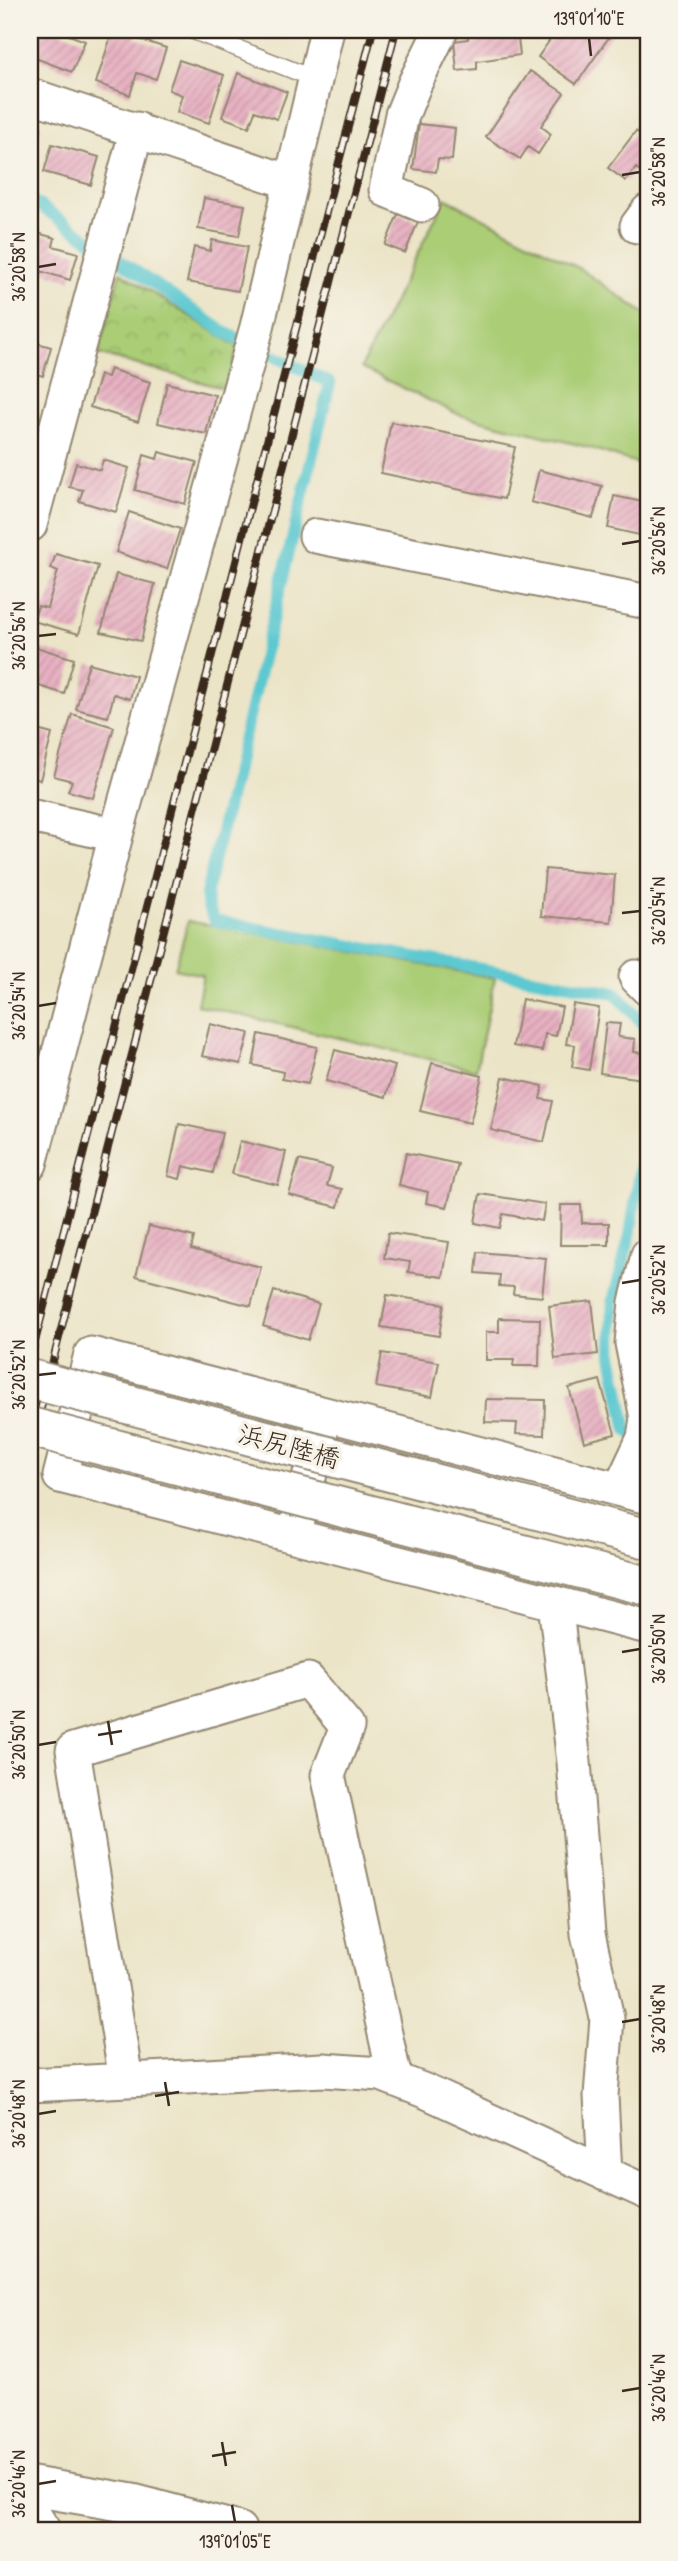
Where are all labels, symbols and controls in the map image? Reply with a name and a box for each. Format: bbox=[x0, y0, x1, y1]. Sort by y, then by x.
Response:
text: 139°01'10"E bbox=[554, 6, 625, 31]
text: 36°20'58"N bbox=[646, 137, 671, 207]
text: 36°20'58"N bbox=[6, 232, 31, 302]
text: 36°20'56"N bbox=[646, 507, 671, 575]
text: 36°20'56"N bbox=[6, 602, 31, 670]
text: 36°20'54"N bbox=[646, 877, 671, 945]
text: 36°20'54"N bbox=[6, 972, 31, 1040]
text: 36°20'52"N bbox=[646, 1245, 671, 1315]
text: 36°20'52"N bbox=[6, 1340, 31, 1410]
street label: 浜尻陸橋 bbox=[234, 1415, 344, 1476]
text: 36°20'50"N bbox=[646, 1614, 671, 1684]
text: 36°20'50"N bbox=[6, 1710, 31, 1780]
text: 36°20'48"N bbox=[646, 1985, 671, 2053]
text: 36°20'48"N bbox=[6, 2080, 31, 2148]
text: 36°20'46"N bbox=[646, 2354, 671, 2422]
text: 36°20'46"N bbox=[6, 2450, 31, 2518]
text: 139°01'05"E bbox=[199, 2529, 271, 2554]

